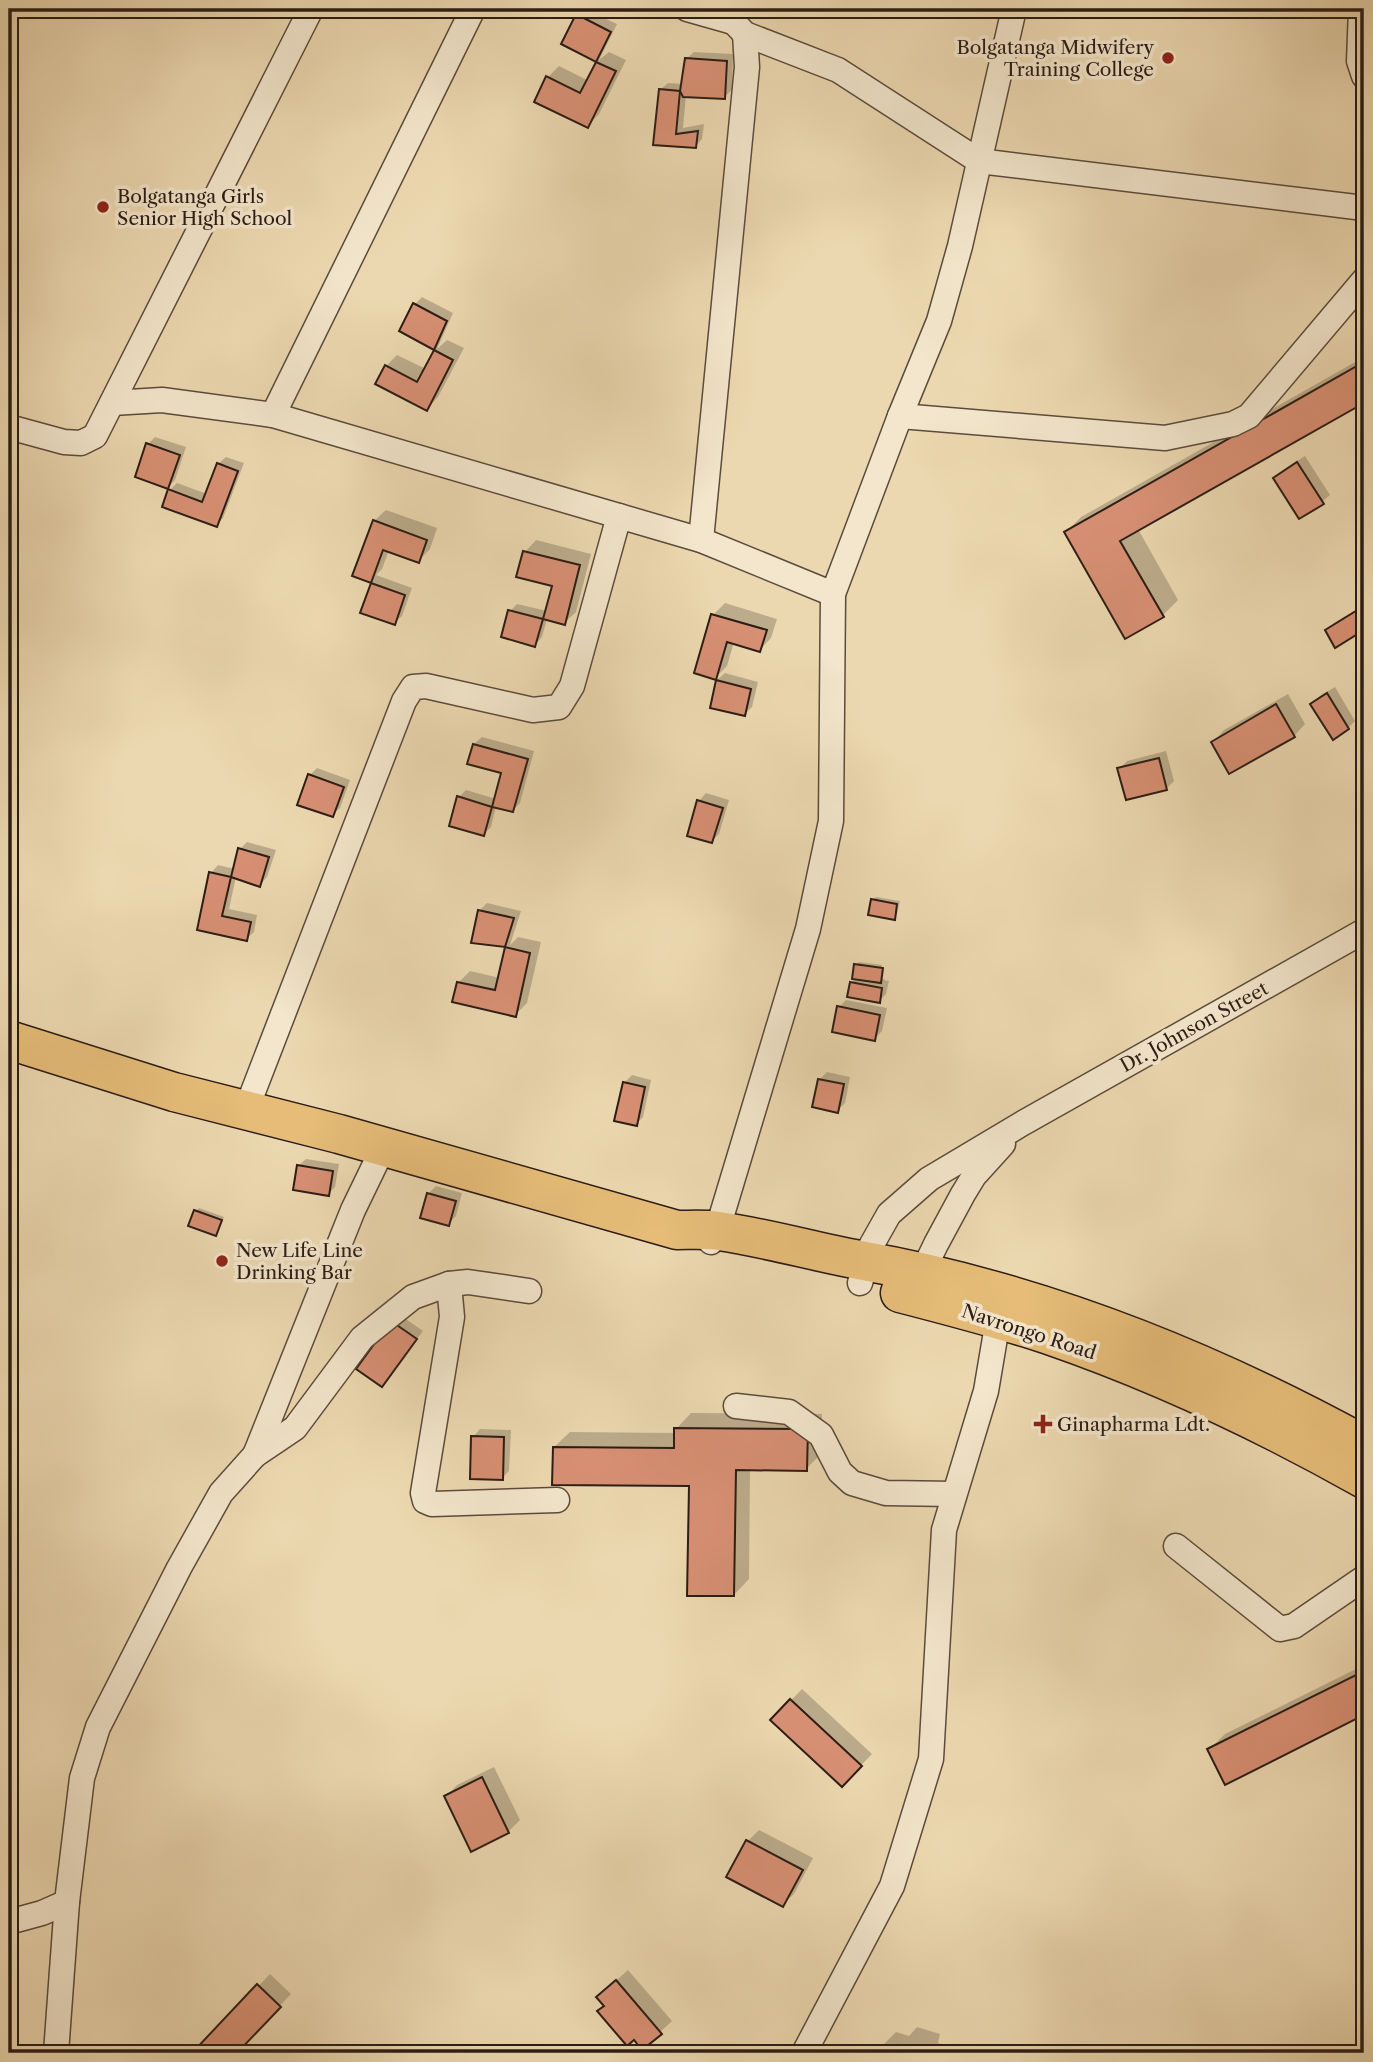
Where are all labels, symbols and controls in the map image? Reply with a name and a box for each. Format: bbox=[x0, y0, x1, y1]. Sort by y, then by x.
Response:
place label: Bolgatanga Midwifery Training College bbox=[956, 36, 1154, 81]
marker: Bolgatanga Midwifery Training College bbox=[1160, 50, 1176, 66]
place label: Bolgatanga Girls Senior High School bbox=[117, 185, 293, 230]
marker: Bolgatanga Girls Senior High School bbox=[95, 199, 111, 215]
street label: Dr. Johnson Street bbox=[1116, 977, 1272, 1077]
place label: New Life Line Drinking Bar bbox=[236, 1239, 363, 1284]
marker: New Life Line Drinking Bar bbox=[214, 1253, 230, 1269]
street label: Navrongo Road bbox=[959, 1299, 1100, 1365]
place label: Ginapharma Ldt. bbox=[1057, 1413, 1210, 1436]
marker: Ginapharma Ldt. bbox=[1035, 1416, 1051, 1432]

